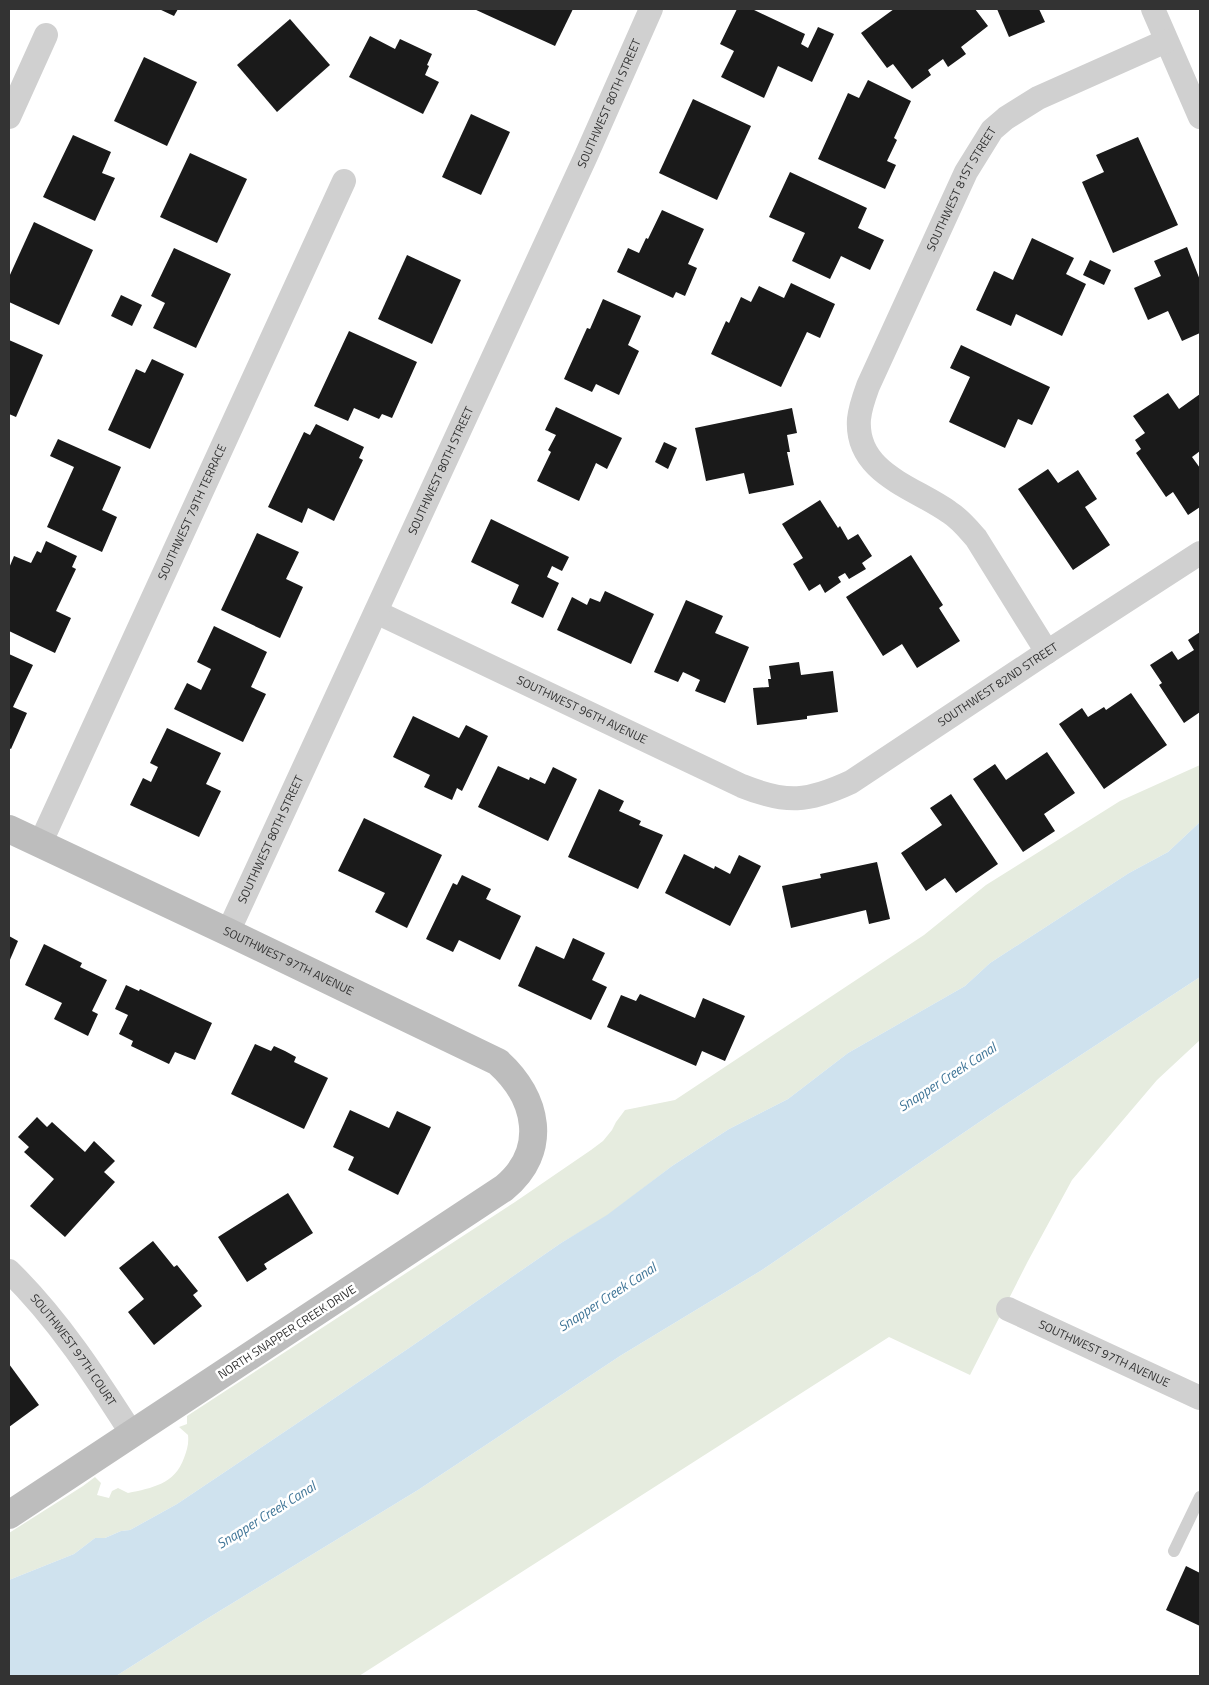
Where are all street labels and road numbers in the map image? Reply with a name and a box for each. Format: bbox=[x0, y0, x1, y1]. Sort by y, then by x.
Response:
street label: SOUTHWEST 80TH STREET bbox=[572, 35, 646, 171]
street label: SOUTHWEST 81ST STREET bbox=[921, 122, 1001, 254]
street label: SOUTHWEST 80TH STREET bbox=[402, 402, 479, 538]
street label: SOUTHWEST 79TH TERRACE bbox=[152, 441, 231, 583]
street label: SOUTHWEST 82ND STREET bbox=[934, 637, 1062, 731]
street label: SOUTHWEST 96TH AVENUE bbox=[514, 670, 651, 749]
street label: SOUTHWEST 80TH STREET bbox=[232, 771, 308, 907]
street label: SOUTHWEST 97TH AVENUE bbox=[220, 921, 357, 1000]
street label: NORTH SNAPPER CREEK DRIVE bbox=[214, 1279, 360, 1383]
street label: SOUTHWEST 97TH COURT bbox=[26, 1289, 122, 1410]
street label: SOUTHWEST 97TH AVENUE bbox=[1036, 1314, 1173, 1392]

